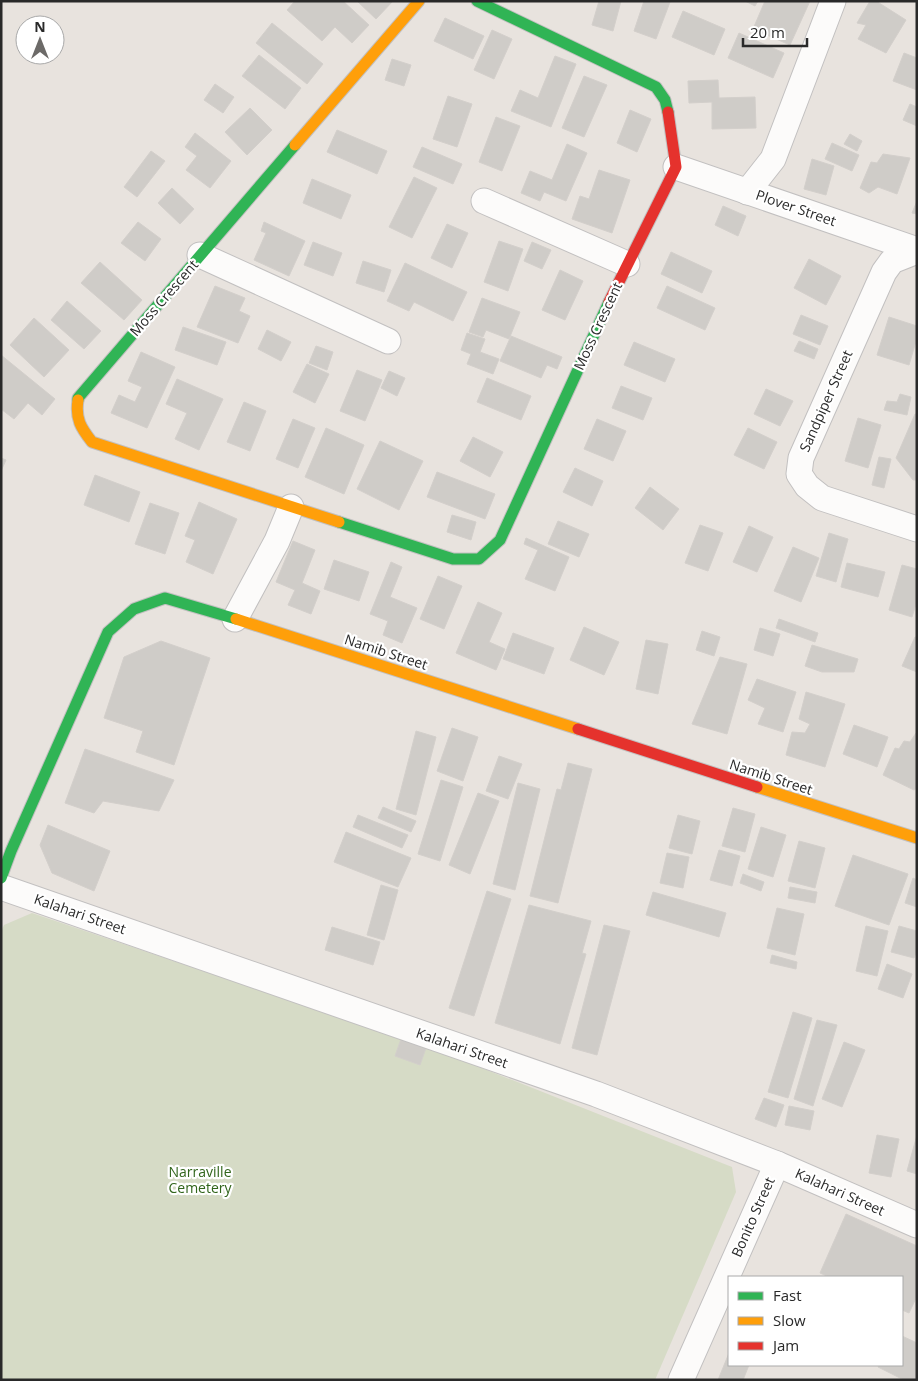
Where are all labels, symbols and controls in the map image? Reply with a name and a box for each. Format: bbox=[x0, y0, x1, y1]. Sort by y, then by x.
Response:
north arrow bbox=[15, 15, 65, 65]
scale bar bbox=[743, 15, 807, 47]
text: N bbox=[34, 17, 46, 36]
text: 20 m bbox=[750, 22, 785, 42]
street label: Plover Street bbox=[753, 185, 839, 230]
street label: Moss Crescent bbox=[125, 256, 202, 340]
street label: Moss Crescent bbox=[569, 279, 626, 373]
street label: Sandpiper Street bbox=[795, 347, 857, 455]
street label: Namib Street bbox=[342, 629, 430, 674]
street label: Namib Street bbox=[727, 754, 815, 799]
street label: Kalahari Street bbox=[32, 889, 129, 938]
street label: Kalahari Street bbox=[414, 1023, 511, 1072]
park label: Narraville Cemetery bbox=[168, 1162, 233, 1197]
street label: Kalahari Street bbox=[792, 1163, 888, 1220]
street label: Bonito Street bbox=[726, 1174, 779, 1260]
legend bbox=[728, 1276, 903, 1366]
text: Fast bbox=[773, 1285, 802, 1305]
text: Slow bbox=[773, 1310, 806, 1330]
text: Jam bbox=[771, 1335, 799, 1355]

